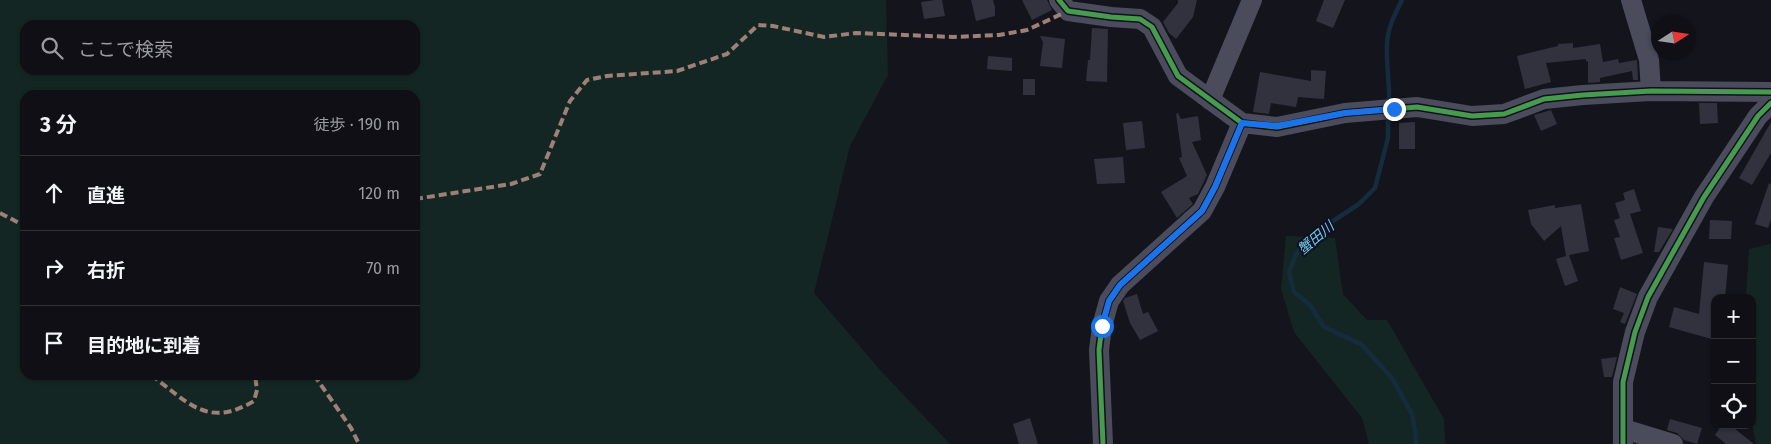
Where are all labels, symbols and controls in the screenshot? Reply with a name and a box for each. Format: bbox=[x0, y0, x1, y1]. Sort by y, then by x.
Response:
north arrow bbox=[1651, 15, 1696, 60]
search box bbox=[20, 20, 420, 75]
icon: search bbox=[38, 34, 66, 62]
text: ここで検索 bbox=[78, 38, 173, 61]
route end bbox=[1383, 98, 1406, 121]
text: 3 分 bbox=[40, 112, 77, 138]
text: 徒歩 · 190 m bbox=[313, 115, 400, 134]
icon: ahead bbox=[40, 179, 68, 207]
text: 直進 bbox=[87, 184, 125, 207]
text: 120 m bbox=[358, 184, 400, 203]
water label: 蟹田川 bbox=[1294, 217, 1339, 258]
icon: right bbox=[40, 254, 68, 282]
text: 右折 bbox=[87, 259, 125, 282]
text: 70 m bbox=[366, 259, 400, 278]
map controls bbox=[1711, 294, 1756, 429]
button: + bbox=[1711, 294, 1756, 339]
route start bbox=[1091, 315, 1114, 338]
icon: arrive bbox=[40, 329, 68, 357]
text: 目的地に到着 bbox=[87, 334, 201, 357]
button: − bbox=[1711, 339, 1756, 384]
button: locate bbox=[1711, 384, 1756, 429]

